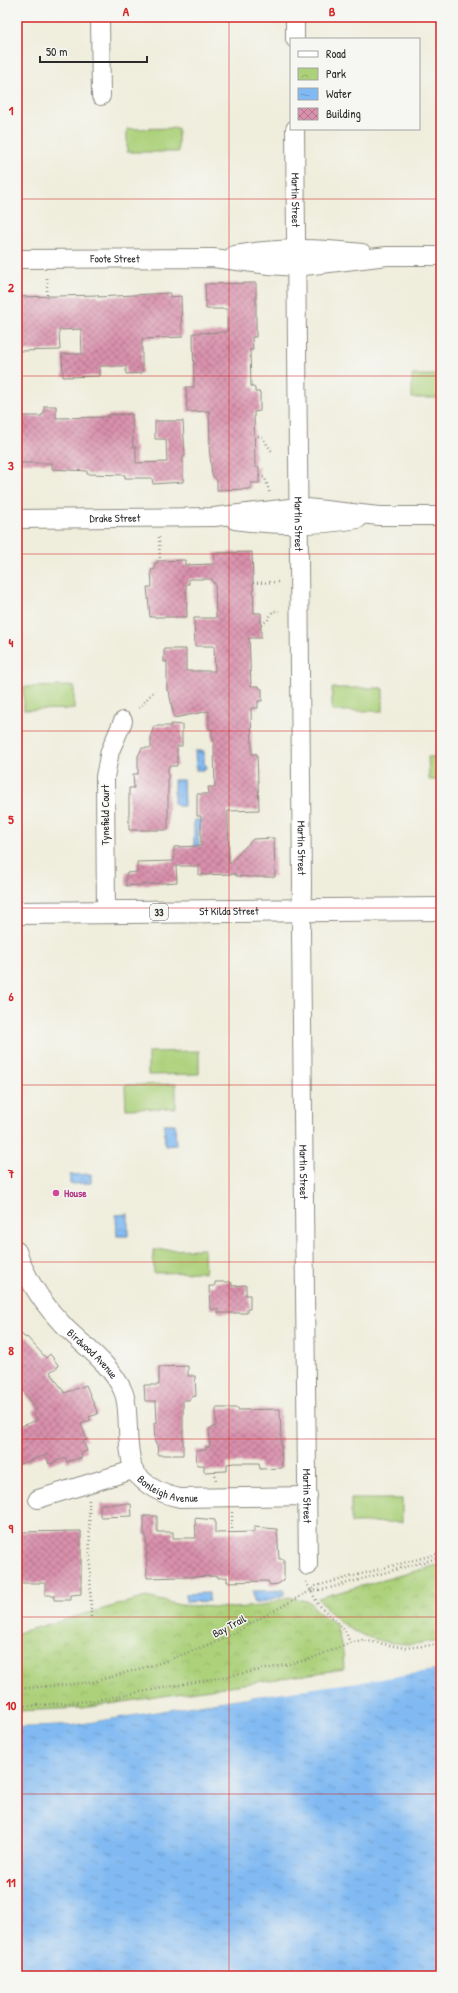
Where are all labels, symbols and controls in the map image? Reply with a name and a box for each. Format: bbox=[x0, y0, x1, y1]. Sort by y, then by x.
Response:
text: A bbox=[123, 2, 130, 20]
text: B bbox=[329, 2, 336, 20]
scale bar bbox=[40, 38, 147, 64]
legend bbox=[290, 38, 420, 130]
text: 50 m bbox=[46, 43, 67, 60]
text: Road bbox=[326, 45, 346, 62]
text: Park bbox=[326, 65, 346, 82]
text: Water bbox=[326, 85, 352, 102]
text: 1 bbox=[9, 101, 14, 119]
text: Building bbox=[326, 105, 361, 122]
street label: Martin Street bbox=[288, 173, 303, 228]
street label: Foote Street bbox=[89, 251, 140, 266]
text: 2 bbox=[8, 278, 15, 296]
text: 3 bbox=[8, 456, 14, 474]
street label: Martin Street bbox=[291, 497, 306, 552]
street label: Drake Street bbox=[89, 511, 141, 525]
text: 4 bbox=[9, 633, 14, 651]
street label: Tynefield Court bbox=[98, 785, 112, 845]
text: 5 bbox=[8, 810, 14, 828]
street label: Martin Street bbox=[294, 821, 309, 876]
road number: 33 bbox=[150, 904, 168, 920]
street label: St Kilda Street bbox=[199, 904, 259, 918]
text: 6 bbox=[8, 987, 14, 1005]
street label: Martin Street bbox=[296, 1145, 311, 1200]
text: 7 bbox=[7, 1164, 15, 1182]
place label: House bbox=[64, 1186, 87, 1200]
marker: House bbox=[51, 1188, 61, 1198]
street label: Birdwood Avenue bbox=[64, 1326, 121, 1382]
text: 8 bbox=[8, 1341, 14, 1359]
street label: Martin Street bbox=[300, 1469, 315, 1523]
street label: Bonleigh Avenue bbox=[134, 1472, 199, 1505]
text: 9 bbox=[9, 1519, 14, 1537]
street label: Bay Trail bbox=[210, 1611, 248, 1641]
text: 10 bbox=[6, 1696, 16, 1714]
text: 11 bbox=[6, 1873, 16, 1891]

